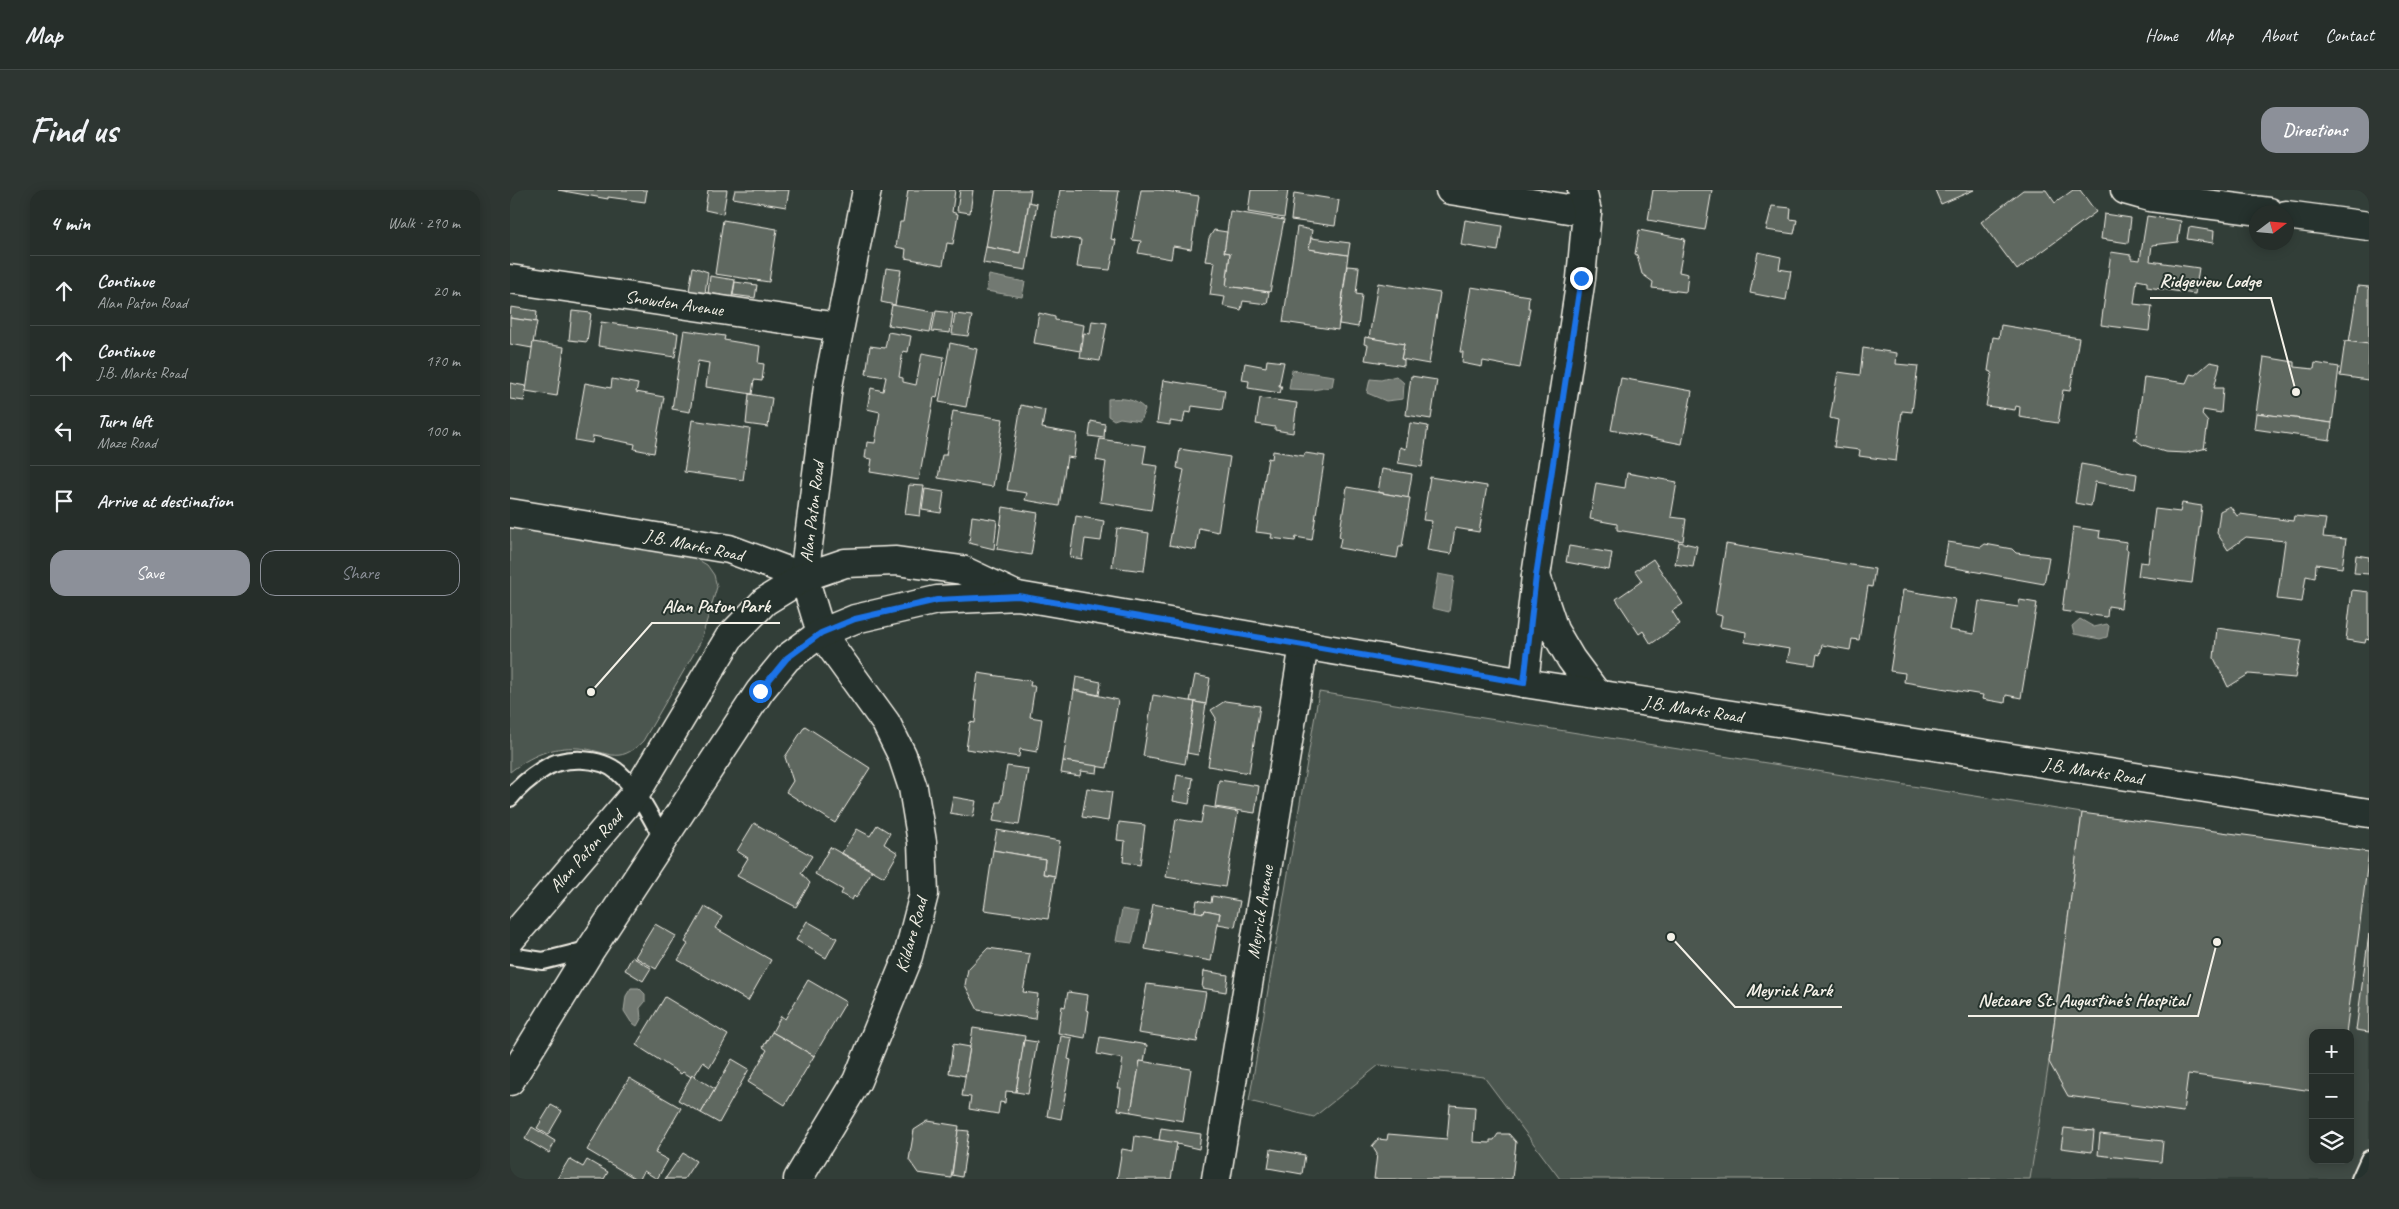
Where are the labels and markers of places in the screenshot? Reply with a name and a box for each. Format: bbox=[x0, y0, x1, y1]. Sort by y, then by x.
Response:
callout: Ridgeview Lodge bbox=[2150, 264, 2271, 298]
callout: Alan Paton Park bbox=[652, 589, 780, 623]
callout: Meyrick Park bbox=[1735, 973, 1842, 1007]
callout: Netcare St. Augustine's Hospital bbox=[1968, 982, 2198, 1016]

